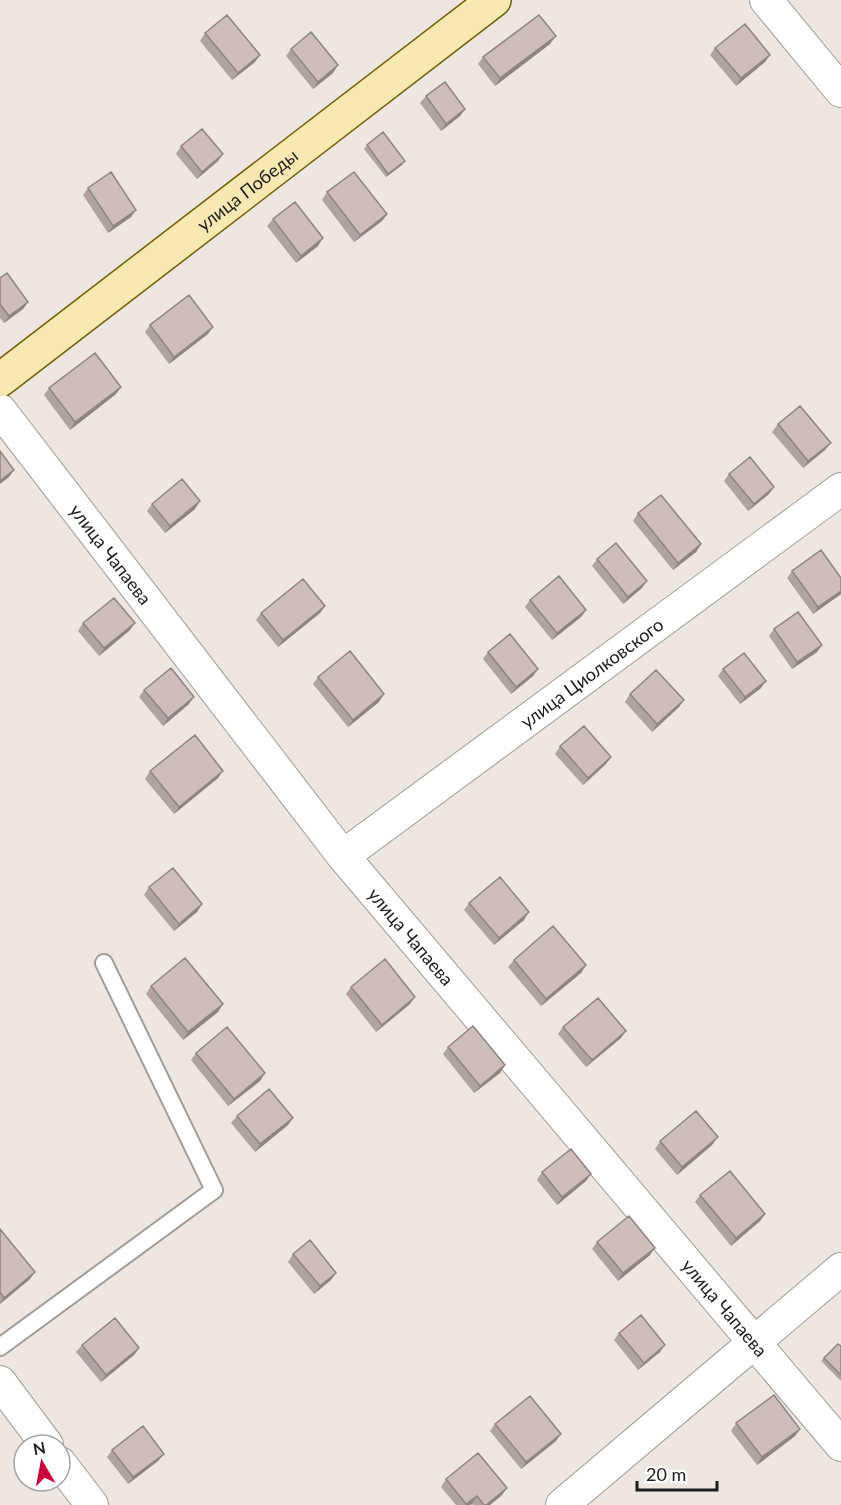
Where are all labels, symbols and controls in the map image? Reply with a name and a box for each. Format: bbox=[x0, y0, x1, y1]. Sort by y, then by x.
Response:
street label: улица Победы bbox=[193, 144, 302, 235]
street label: улица Чапаева bbox=[65, 500, 157, 609]
street label: улица Циолковского bbox=[516, 613, 667, 732]
street label: улица Чапаева bbox=[364, 883, 458, 990]
street label: улица Чапаева bbox=[677, 1254, 772, 1361]
north arrow bbox=[12, 1433, 72, 1493]
text: N bbox=[32, 1437, 47, 1458]
scale bar bbox=[637, 1454, 716, 1492]
text: 20 m bbox=[646, 1463, 686, 1485]

